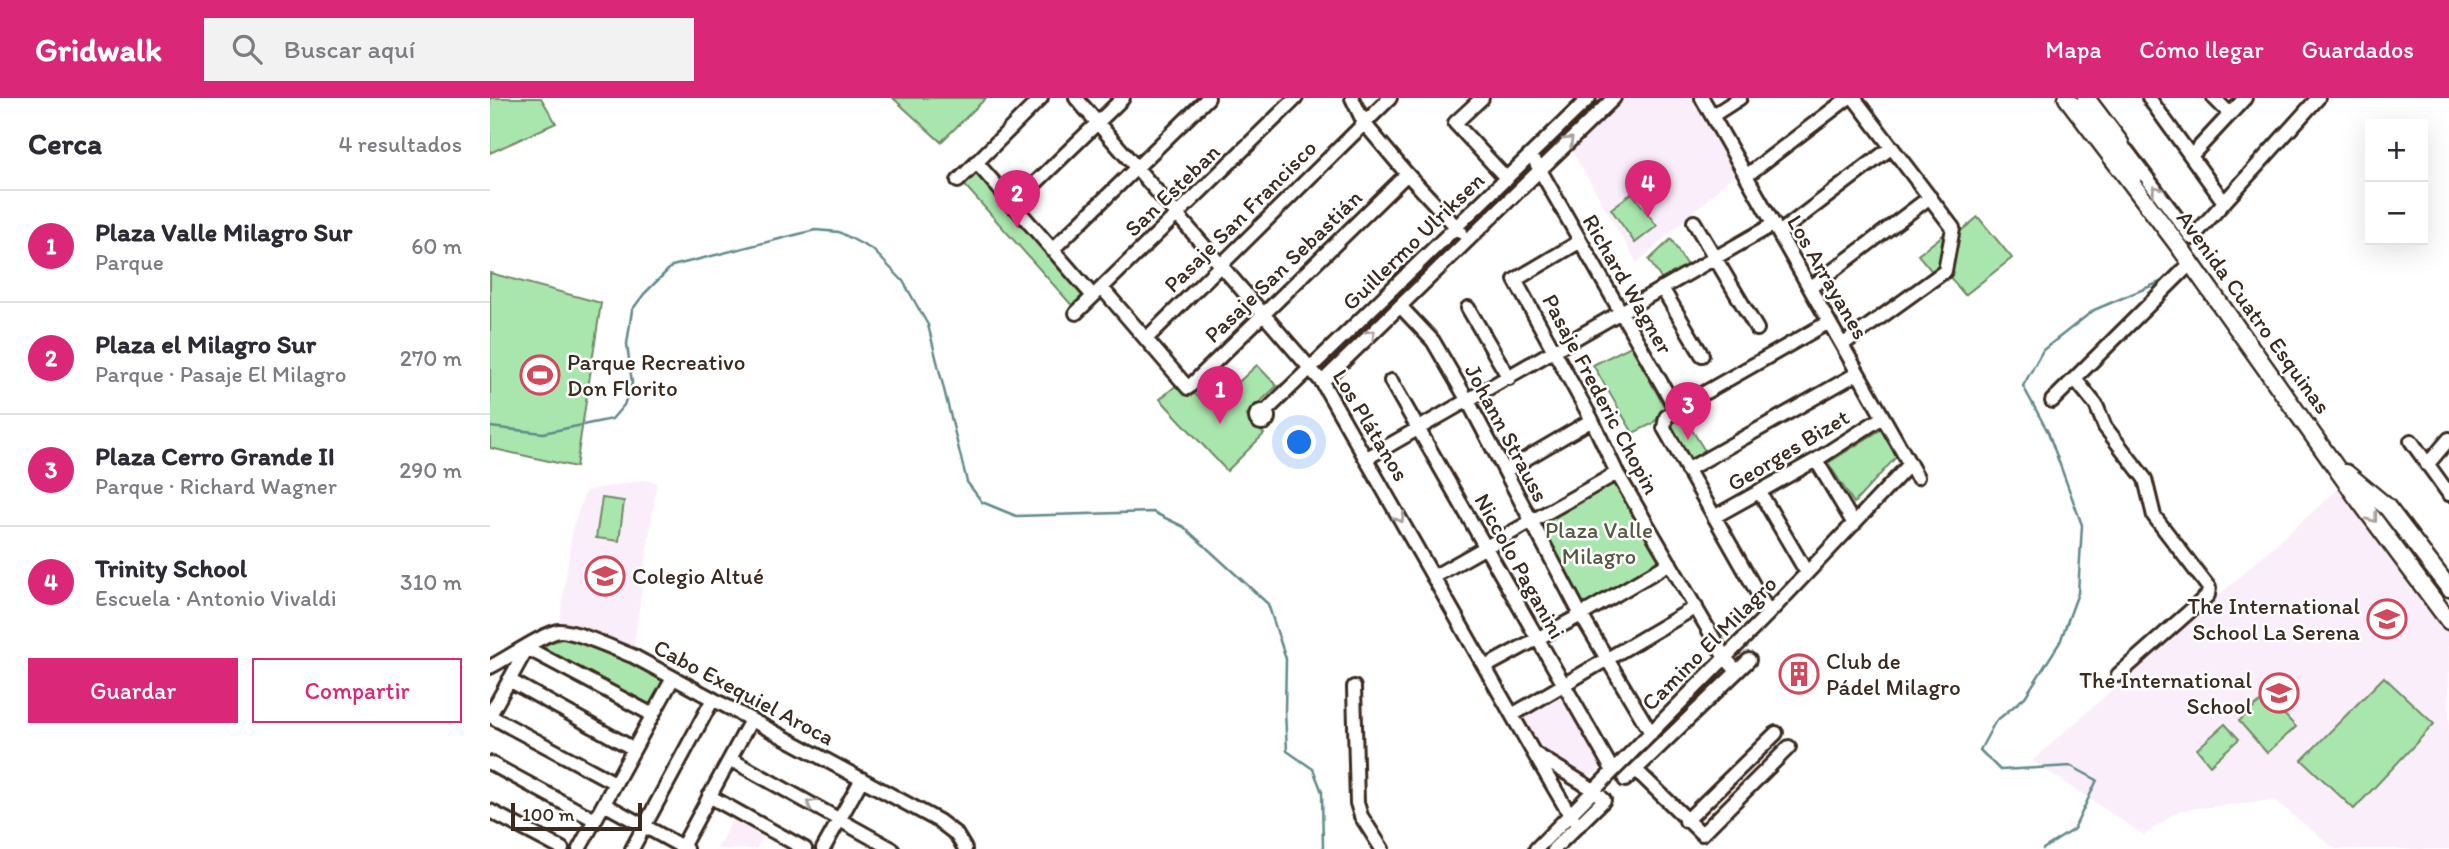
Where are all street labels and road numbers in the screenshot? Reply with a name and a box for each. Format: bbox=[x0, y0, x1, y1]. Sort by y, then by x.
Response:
street label: Pasaje San Francisco bbox=[1158, 134, 1322, 298]
street label: San Esteban bbox=[1118, 138, 1226, 242]
street label: Guillermo Ulriksen bbox=[1336, 166, 1490, 316]
street label: Pasaje San Sebastián bbox=[1198, 184, 1368, 348]
street label: Avenida Cuatro Esquinas bbox=[2171, 205, 2337, 419]
street label: Richard Wagner bbox=[1577, 209, 1679, 359]
street label: Los Arrayanes bbox=[1781, 210, 1875, 344]
street label: Pasaje Frederic Chopin bbox=[1536, 289, 1666, 499]
street label: Johann Strauss bbox=[1459, 359, 1555, 507]
street label: Los Plátanos bbox=[1327, 364, 1415, 486]
street label: Georges Bizet bbox=[1722, 403, 1854, 497]
street label: Niccolo Paganini bbox=[1468, 488, 1572, 644]
street label: Camino El Milagro bbox=[1636, 570, 1782, 716]
street label: Cabo Exequiel Aroca bbox=[649, 633, 839, 751]

